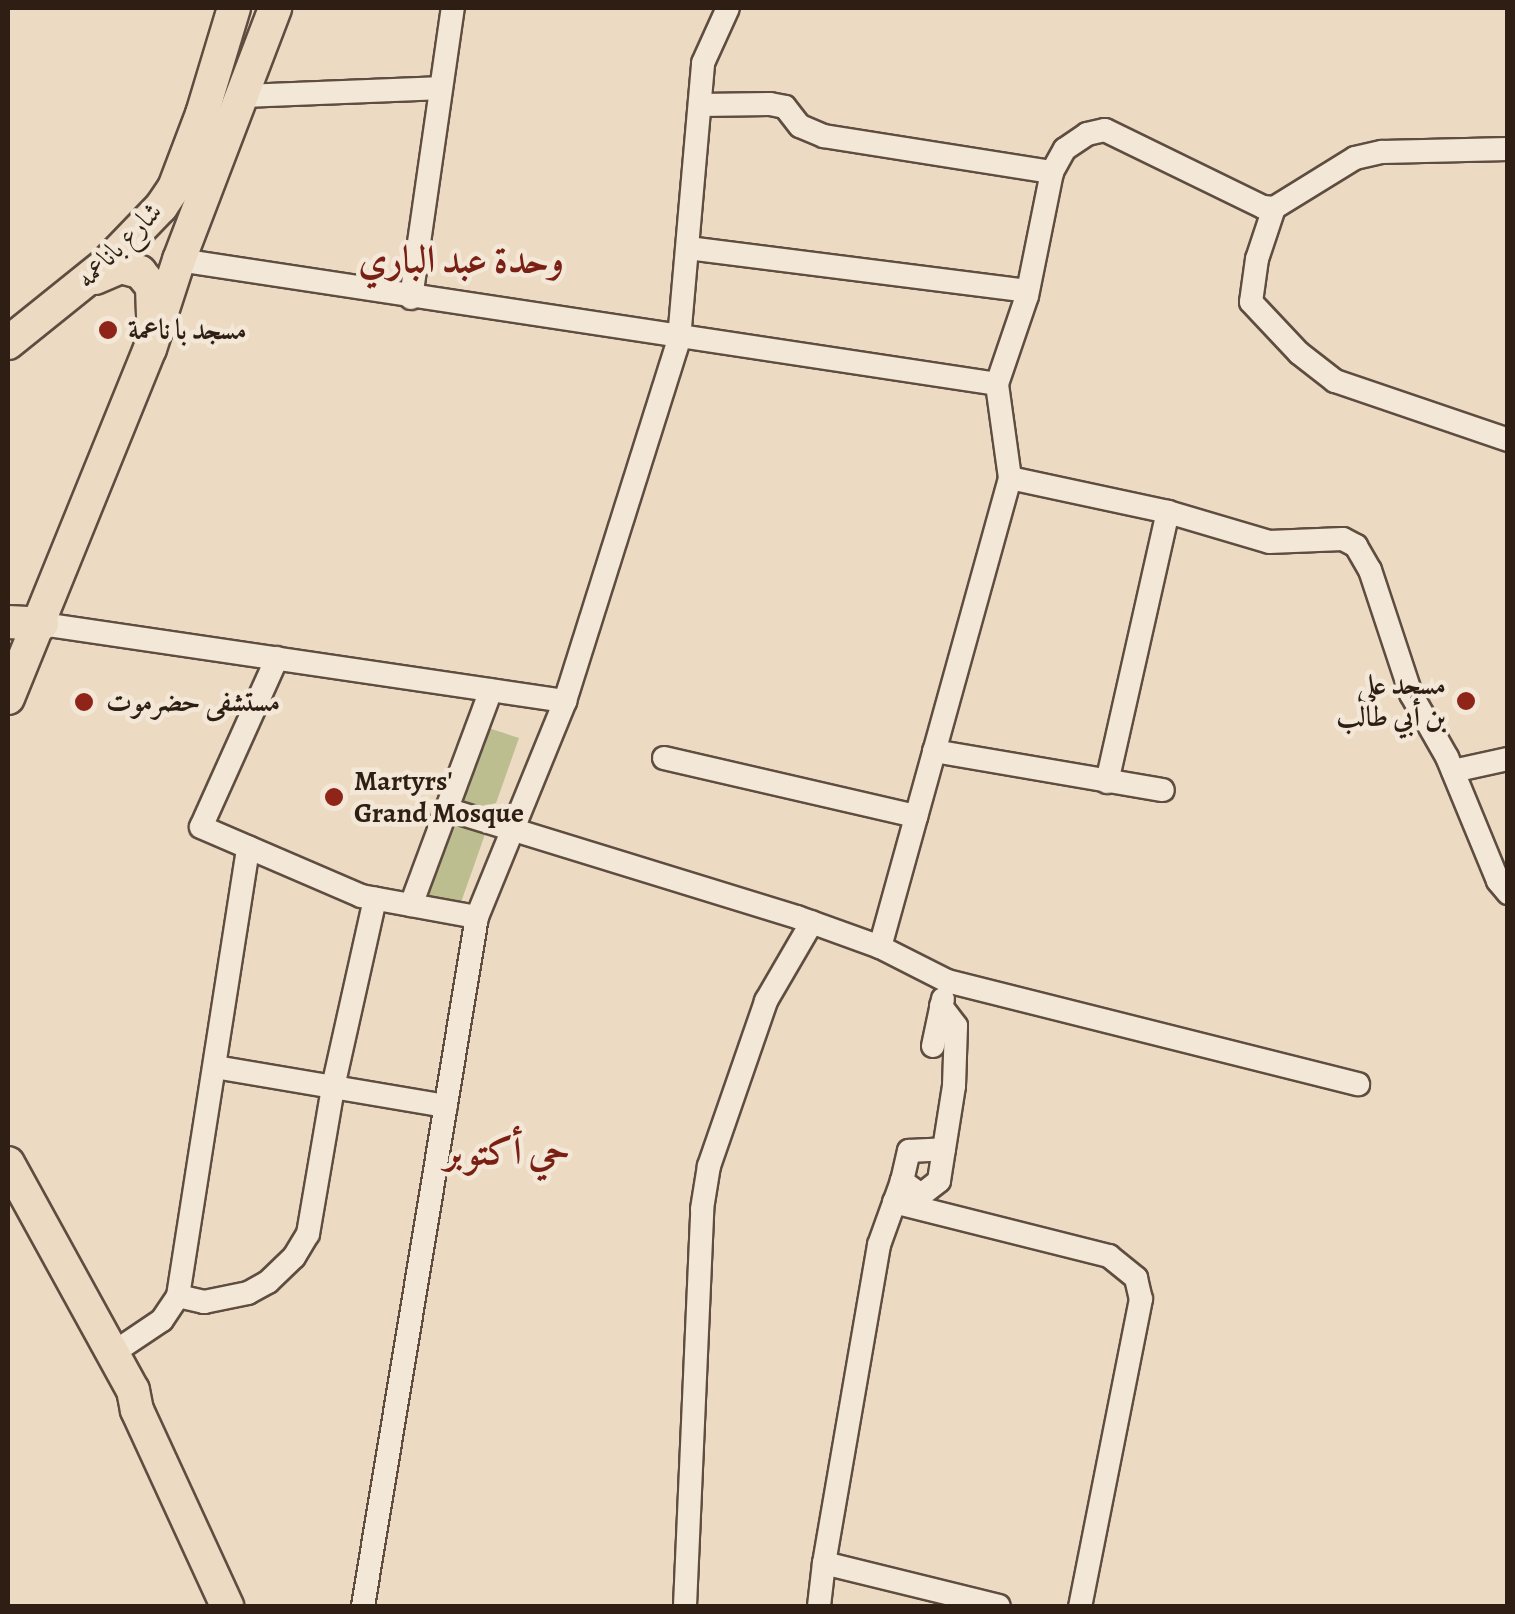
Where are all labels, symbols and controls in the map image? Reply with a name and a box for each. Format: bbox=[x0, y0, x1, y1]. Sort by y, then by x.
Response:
street label: شارع باناعمه bbox=[69, 195, 169, 295]
district label: وحدة عبد الباري bbox=[358, 237, 564, 283]
place label: مسجد با ناعمة bbox=[128, 313, 247, 347]
marker: مسجد با ناعمة bbox=[97, 319, 119, 341]
place label: مسجد علي بن أبي طالب bbox=[1336, 668, 1446, 734]
place label: مستشفى حضرموت bbox=[106, 685, 280, 719]
marker: مستشفى حضرموت bbox=[71, 689, 97, 715]
marker: مسجد علي بن أبي طالب bbox=[1455, 690, 1477, 712]
place label: Martyrs' Grand Mosque bbox=[354, 764, 524, 830]
marker: Martyrs' Grand Mosque bbox=[323, 786, 345, 808]
district label: حي أكتوبر bbox=[444, 1129, 570, 1175]

